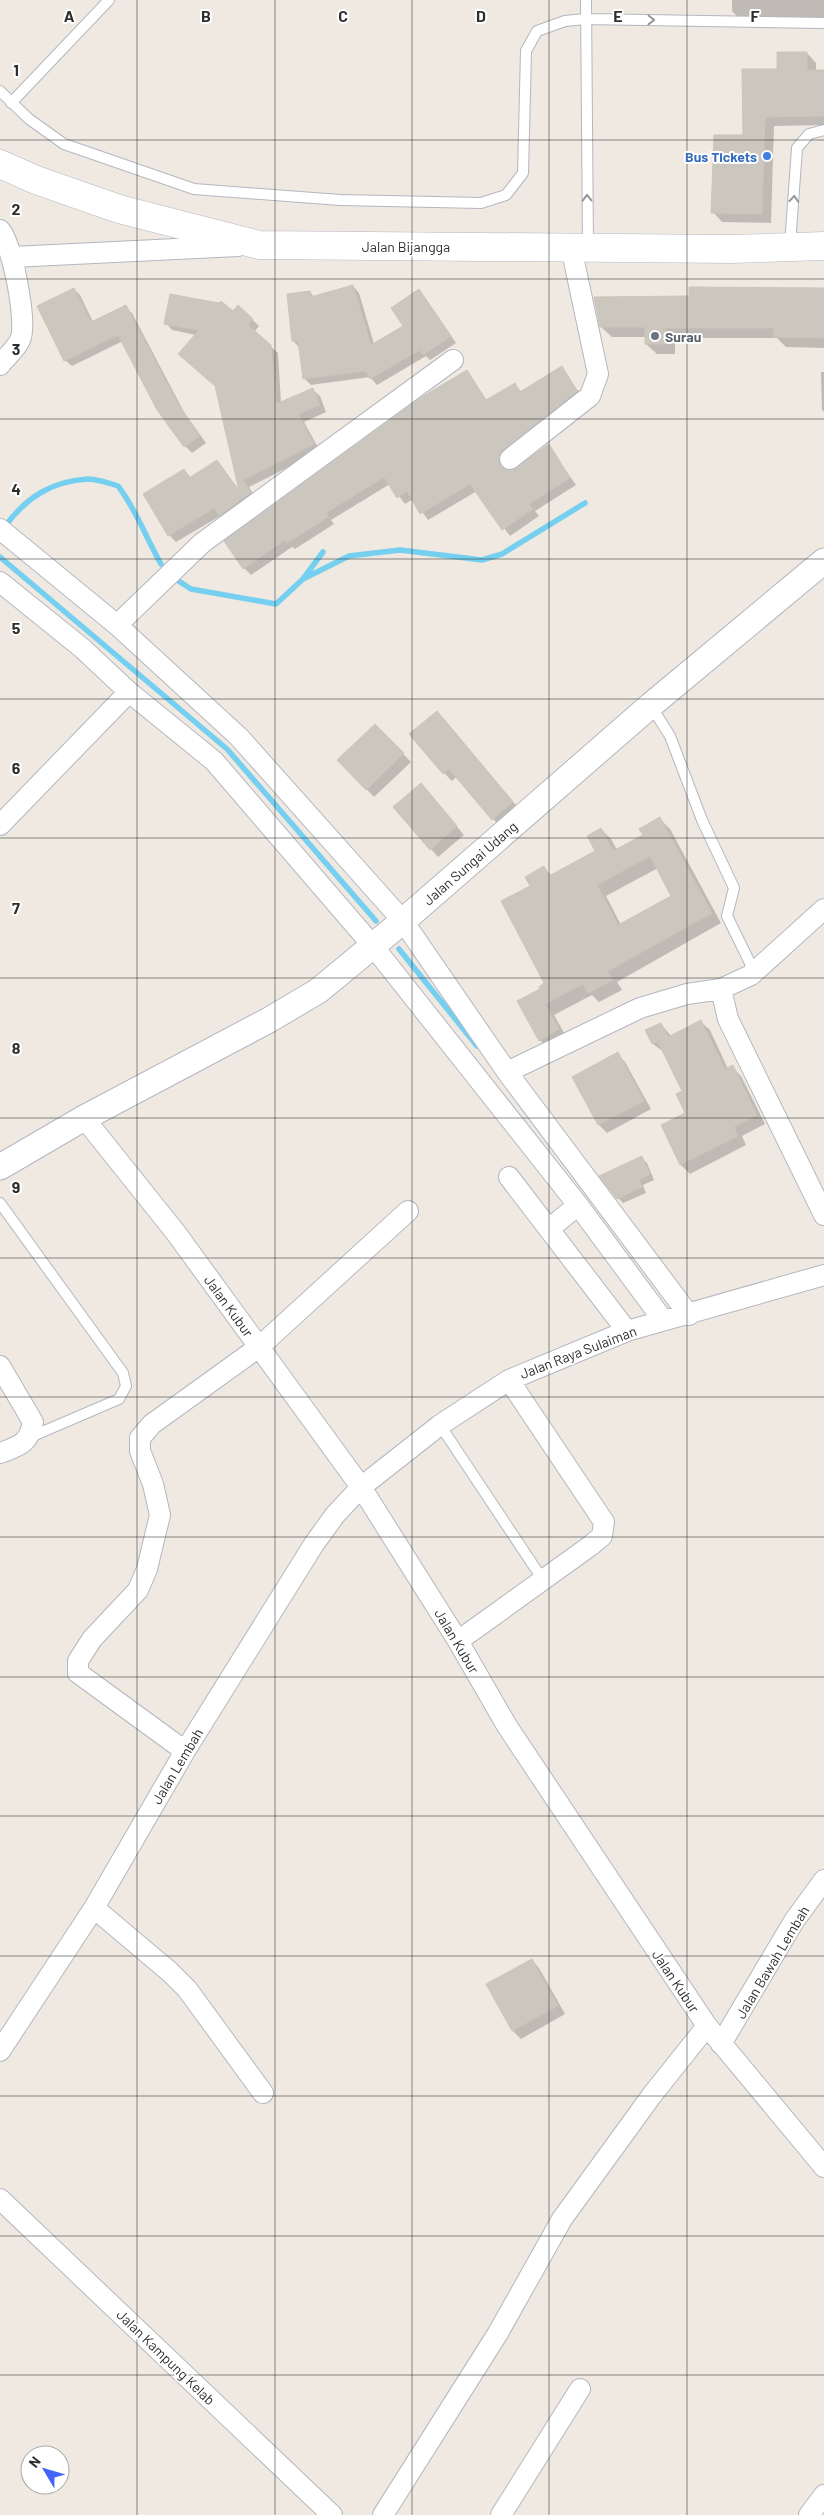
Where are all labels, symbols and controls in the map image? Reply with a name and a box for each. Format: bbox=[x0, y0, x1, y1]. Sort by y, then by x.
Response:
text: A bbox=[64, 6, 75, 25]
text: B bbox=[201, 6, 211, 25]
text: C bbox=[338, 6, 348, 25]
text: D bbox=[476, 6, 486, 25]
text: E bbox=[613, 6, 623, 25]
text: F bbox=[751, 6, 760, 25]
one-way arrow bbox=[648, 15, 655, 25]
text: 1 bbox=[13, 60, 19, 79]
place label: Bus Tickets bbox=[685, 148, 757, 165]
marker: Bus Tickets bbox=[761, 150, 773, 162]
one-way arrow bbox=[582, 194, 592, 202]
one-way arrow bbox=[788, 194, 799, 202]
text: 2 bbox=[12, 199, 21, 218]
street label: Jalan Bijangga bbox=[362, 238, 450, 255]
place label: Surau bbox=[665, 328, 701, 345]
marker: Surau bbox=[649, 330, 661, 342]
text: 3 bbox=[12, 339, 20, 358]
text: 4 bbox=[11, 479, 21, 498]
text: 5 bbox=[12, 618, 21, 637]
text: 6 bbox=[12, 758, 21, 777]
street label: Jalan Sungai Udang bbox=[419, 818, 521, 908]
text: 7 bbox=[12, 898, 20, 917]
text: 8 bbox=[12, 1038, 21, 1057]
text: 9 bbox=[12, 1177, 20, 1196]
street label: Jalan Kubur bbox=[201, 1272, 257, 1340]
street label: Jalan Raya Sulaiman bbox=[517, 1322, 639, 1382]
street label: Jalan Kubur bbox=[431, 1606, 483, 1676]
street label: Jalan Lembah bbox=[148, 1725, 206, 1807]
street label: Jalan Bawah Lembah bbox=[732, 1903, 812, 2021]
street label: Jalan Kubur bbox=[649, 1946, 703, 2016]
street label: Jalan Kampung Kelab bbox=[113, 2306, 219, 2408]
north arrow bbox=[20, 2445, 70, 2495]
text: N bbox=[25, 2453, 44, 2471]

